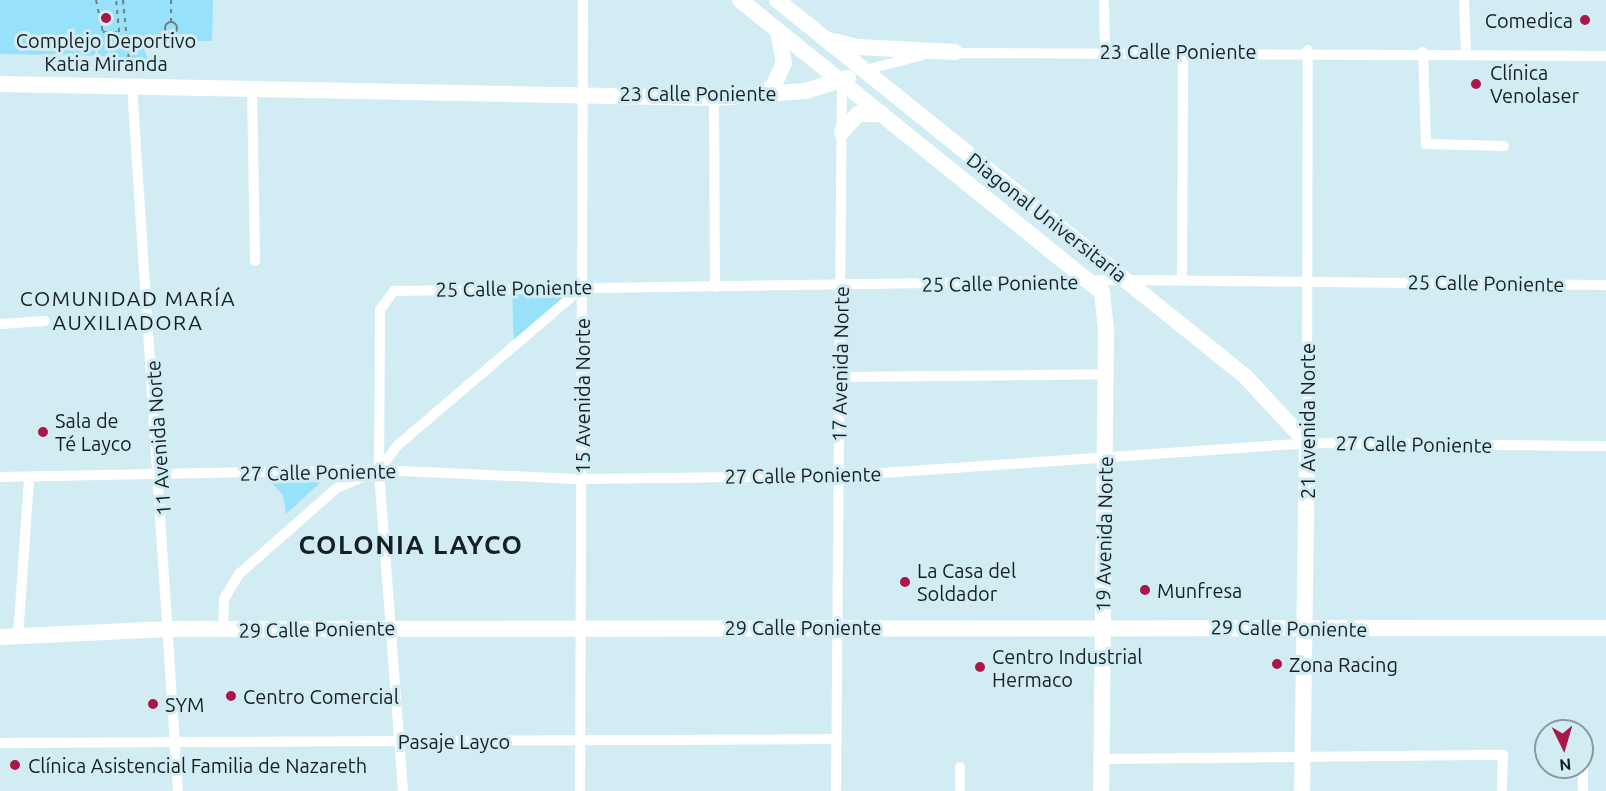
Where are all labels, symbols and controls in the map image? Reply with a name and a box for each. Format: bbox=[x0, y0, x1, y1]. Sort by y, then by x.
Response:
place label: Comedica bbox=[1485, 8, 1573, 32]
marker: Complejo Deportivo Katia Miranda bbox=[99, 11, 113, 25]
marker: Comedica bbox=[1578, 13, 1592, 27]
place label: Complejo Deportivo Katia Miranda bbox=[16, 28, 196, 75]
street label: 23 Calle Poniente bbox=[1100, 39, 1256, 63]
place label: Clínica Venolaser bbox=[1490, 60, 1579, 107]
marker: Clínica Venolaser bbox=[1467, 75, 1485, 93]
street label: 23 Calle Poniente bbox=[620, 81, 776, 105]
street label: Diagonal Universitaria bbox=[962, 147, 1132, 287]
street label: 25 Calle Poniente bbox=[921, 270, 1079, 296]
street label: 25 Calle Poniente bbox=[1407, 270, 1565, 296]
street label: 25 Calle Poniente bbox=[435, 275, 593, 301]
district label: COMUNIDAD MARÍA AUXILIADORA bbox=[20, 285, 236, 335]
street label: 17 Avenida Norte bbox=[827, 286, 853, 442]
street label: 15 Avenida Norte bbox=[570, 318, 594, 474]
street label: 21 Avenida Norte bbox=[1295, 343, 1319, 499]
street label: 11 Avenida Norte bbox=[141, 359, 175, 517]
place label: Sala de Té Layco bbox=[55, 408, 132, 455]
marker: Sala de Té Layco bbox=[36, 425, 50, 439]
street label: 27 Calle Poniente bbox=[1335, 431, 1493, 457]
street label: 19 Avenida Norte bbox=[1091, 456, 1117, 612]
street label: 27 Calle Poniente bbox=[239, 459, 397, 485]
street label: 27 Calle Poniente bbox=[724, 462, 882, 488]
district label: COLONIA LAYCO bbox=[299, 529, 523, 561]
place label: La Casa del Soldador bbox=[917, 558, 1016, 605]
marker: La Casa del Soldador bbox=[898, 575, 912, 589]
place label: Munfresa bbox=[1157, 578, 1242, 602]
marker: Munfresa bbox=[1138, 583, 1152, 597]
street label: 29 Calle Poniente bbox=[725, 615, 881, 639]
street label: 29 Calle Poniente bbox=[1210, 615, 1368, 641]
street label: 29 Calle Poniente bbox=[238, 616, 396, 642]
place label: Centro Industrial Hermaco bbox=[992, 644, 1143, 691]
place label: Zona Racing bbox=[1289, 652, 1398, 676]
marker: Zona Racing bbox=[1270, 657, 1284, 671]
marker: Centro Industrial Hermaco bbox=[973, 660, 987, 674]
place label: Centro Comercial bbox=[243, 684, 399, 708]
marker: Centro Comercial bbox=[224, 689, 238, 703]
place label: SYM bbox=[165, 692, 204, 716]
marker: SYM bbox=[146, 697, 160, 711]
north arrow bbox=[1534, 719, 1594, 779]
street label: Pasaje Layco bbox=[398, 729, 510, 753]
place label: Clínica Asistencial Familia de Nazareth bbox=[28, 753, 367, 777]
text: N bbox=[1559, 755, 1572, 774]
marker: Clínica Asistencial Familia de Nazareth bbox=[6, 756, 24, 774]

